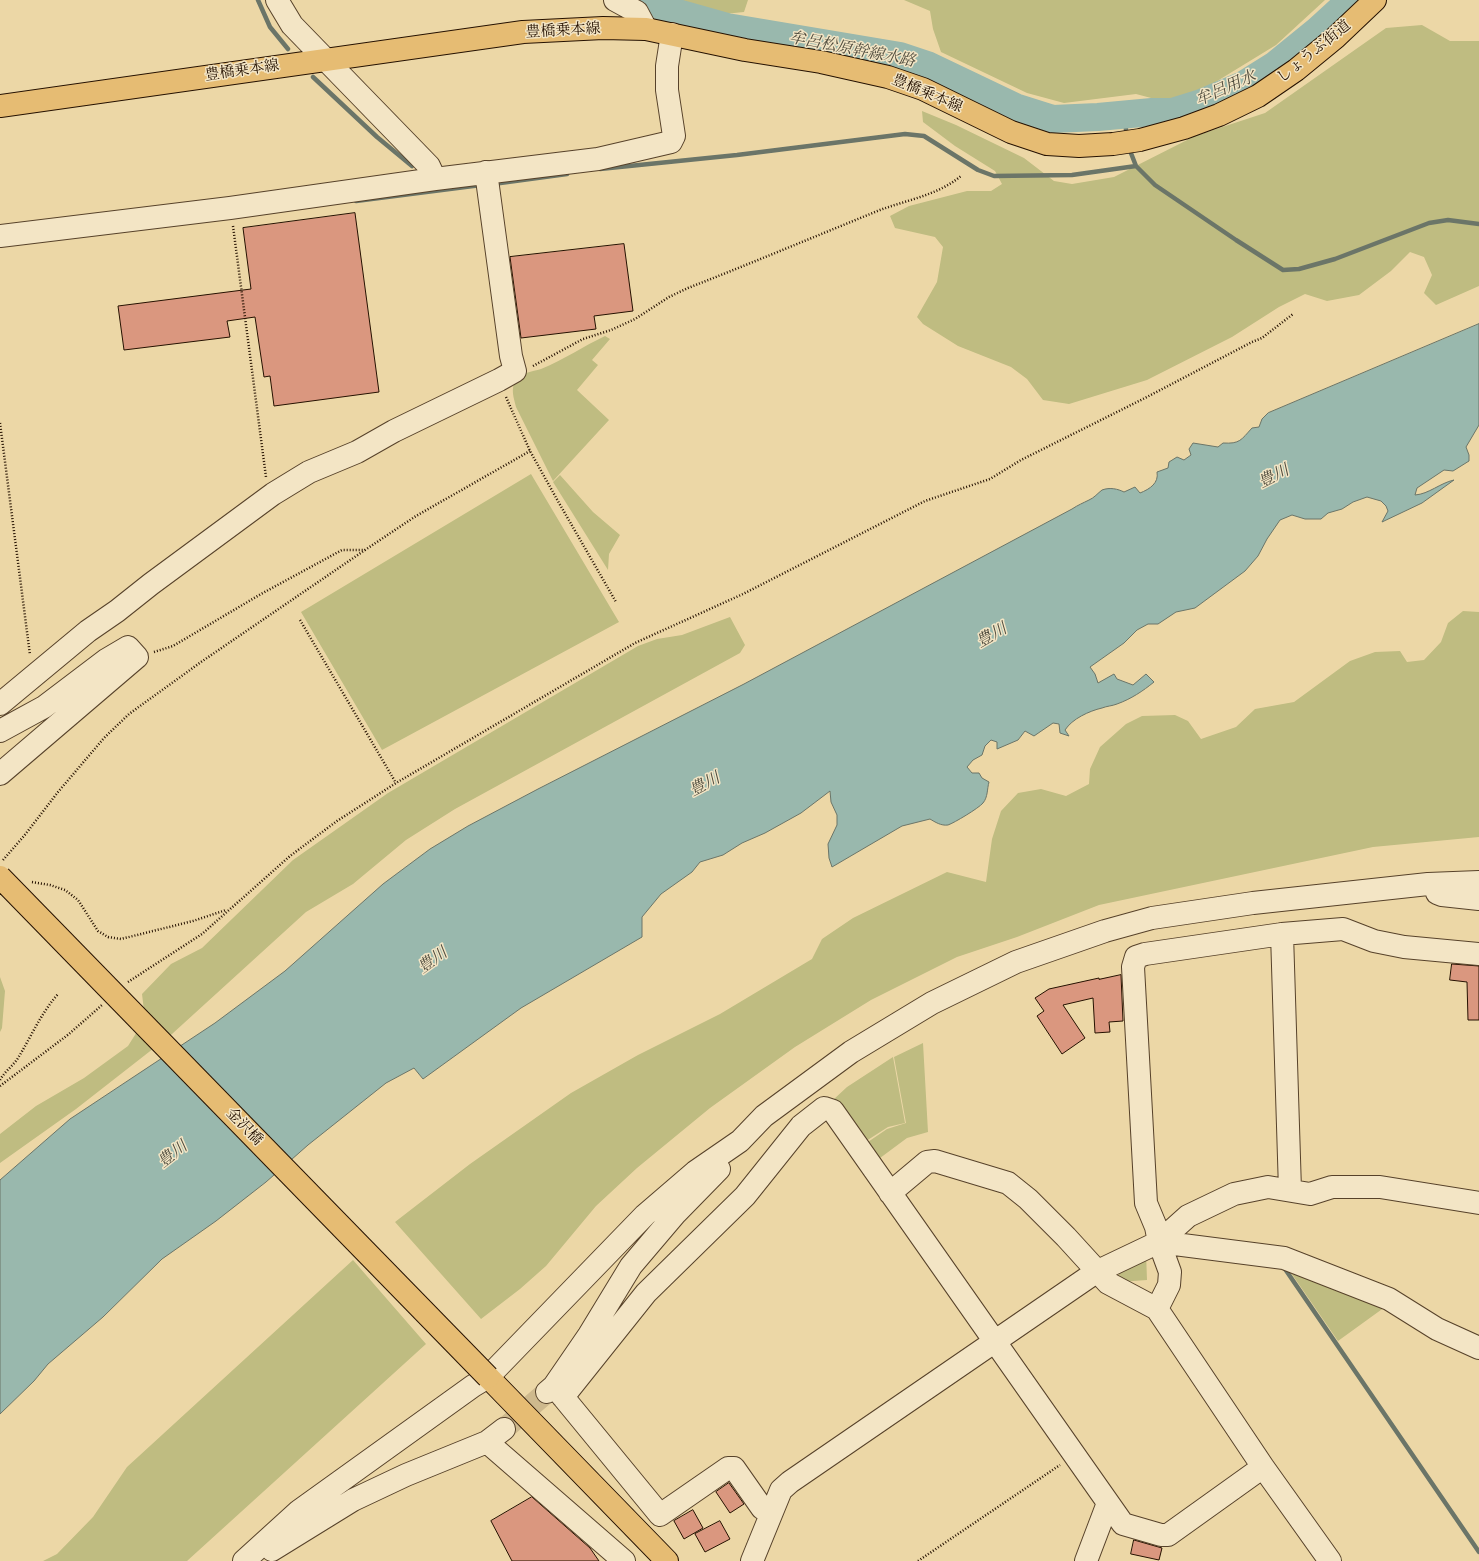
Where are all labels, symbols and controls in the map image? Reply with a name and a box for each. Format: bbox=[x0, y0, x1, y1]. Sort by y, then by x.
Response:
street label: しょうぶ街道 bbox=[1273, 17, 1355, 87]
street label: 豊橋乗本線 bbox=[525, 20, 601, 42]
water label: 牟呂松原幹線水路 bbox=[787, 28, 917, 72]
street label: 豊橋乗本線 bbox=[204, 57, 280, 85]
water label: 牟呂用水 bbox=[1193, 67, 1259, 111]
street label: 豊橋乗本線 bbox=[889, 71, 965, 117]
water label: 豊川 bbox=[1255, 461, 1293, 493]
water label: 豊川 bbox=[973, 620, 1011, 652]
water label: 豊川 bbox=[686, 769, 724, 801]
water label: 豊川 bbox=[414, 944, 452, 978]
street label: 金沢橋 bbox=[222, 1105, 266, 1149]
water label: 豊川 bbox=[154, 1138, 192, 1172]

